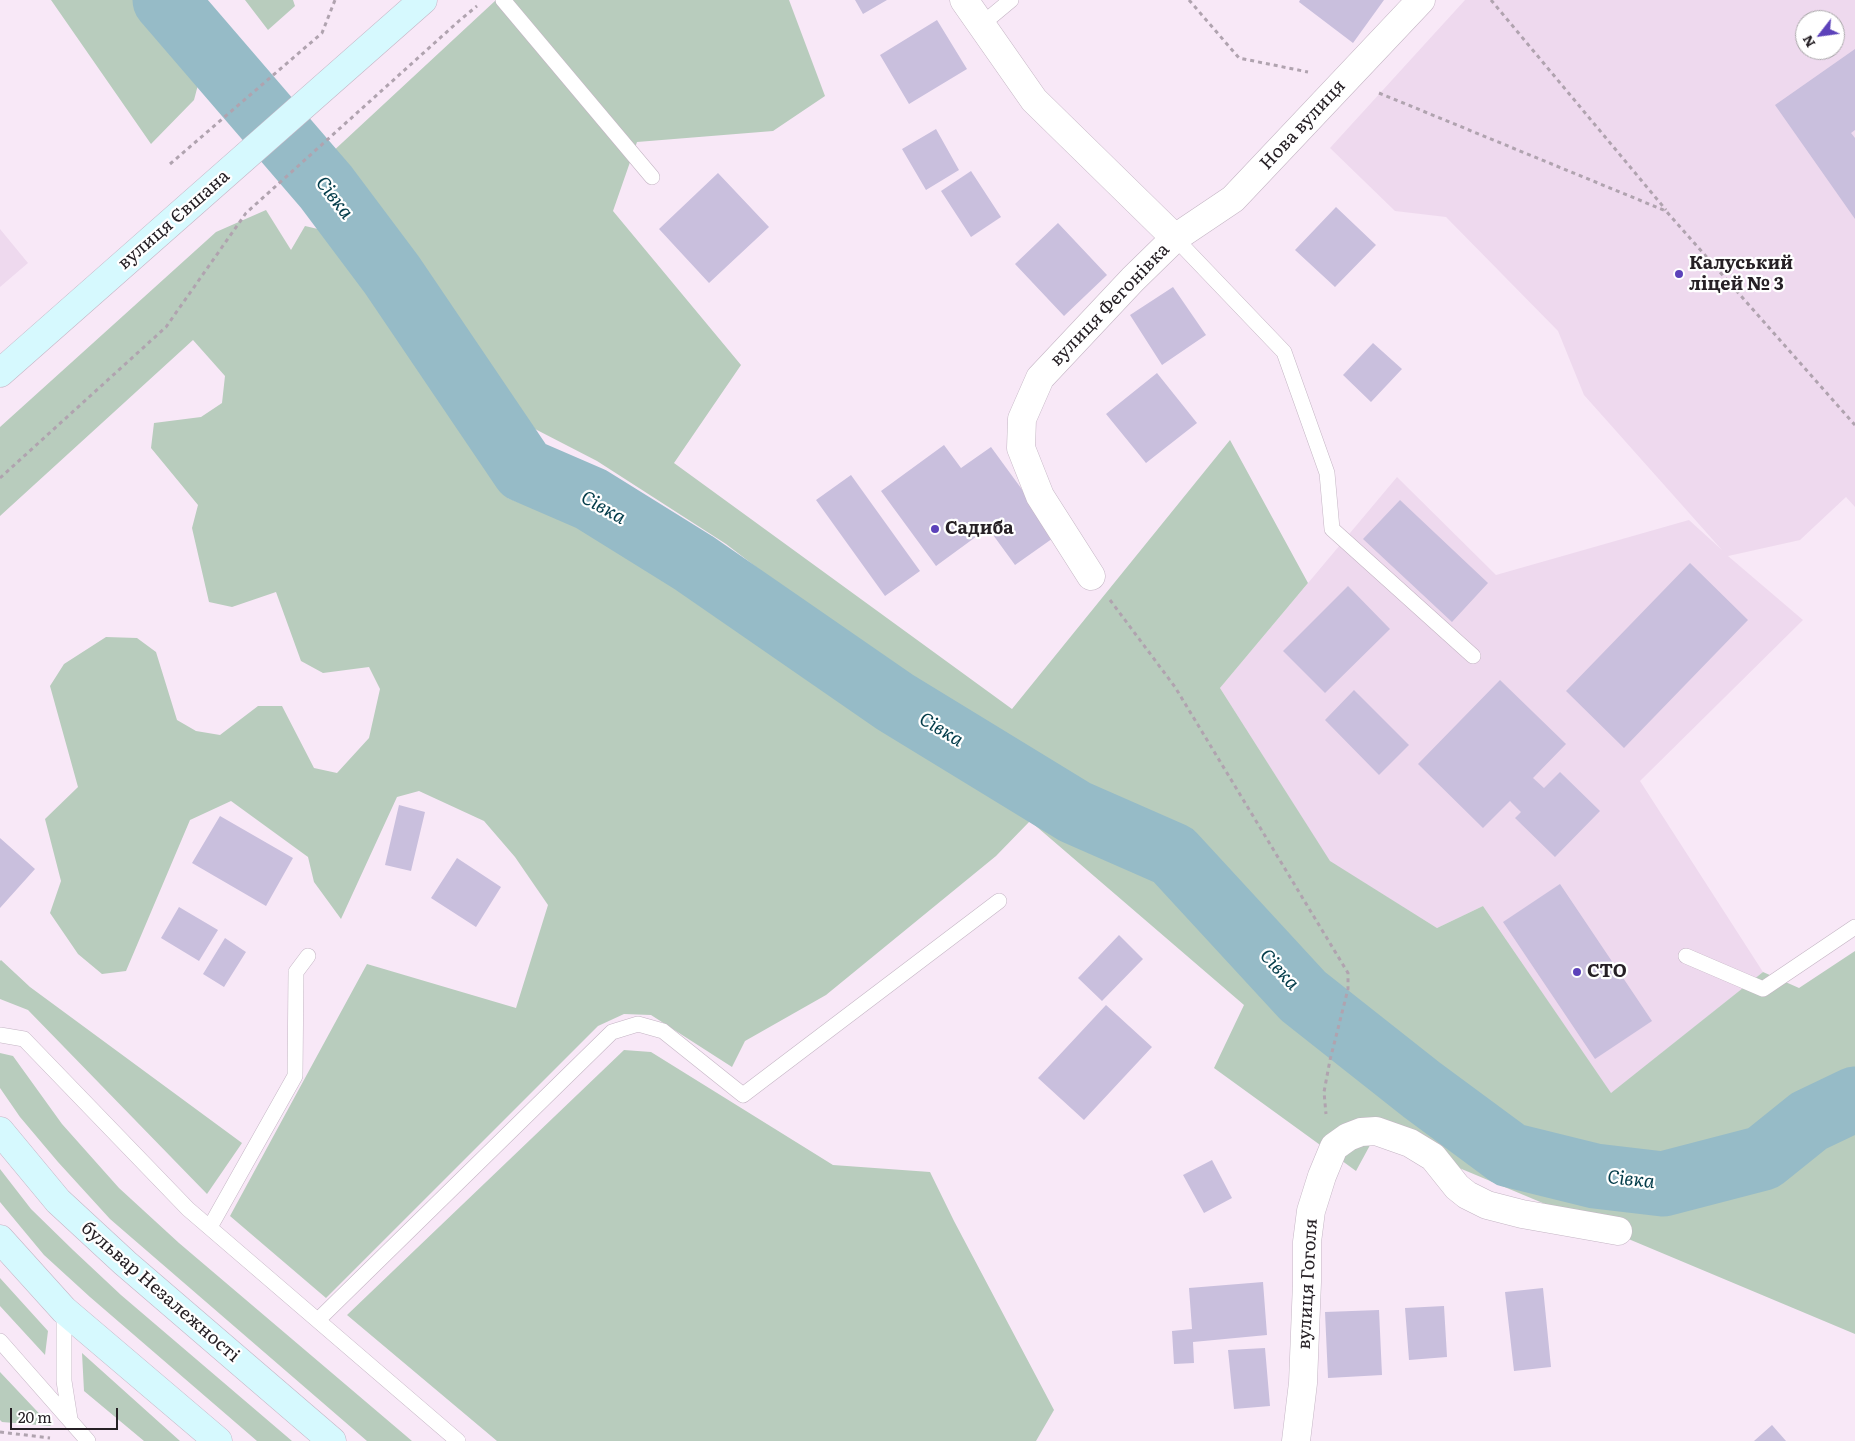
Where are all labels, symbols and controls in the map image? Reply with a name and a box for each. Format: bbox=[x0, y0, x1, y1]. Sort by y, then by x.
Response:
north arrow bbox=[1795, 10, 1845, 60]
text: N bbox=[1796, 32, 1819, 52]
street label: Нова вулиця bbox=[1256, 75, 1350, 175]
street label: вулиця Євшана bbox=[114, 166, 234, 274]
water label: Сівка bbox=[310, 172, 358, 224]
street label: вулиця Фегонівка bbox=[1046, 239, 1174, 371]
place label: Калуський ліцей № 3 bbox=[1689, 253, 1793, 296]
marker: Калуський ліцей № 3 bbox=[1673, 268, 1685, 280]
water label: Сівка bbox=[577, 486, 629, 530]
place label: Садиба bbox=[945, 518, 1014, 540]
marker: Садиба bbox=[929, 523, 941, 535]
water label: Сівка bbox=[915, 708, 967, 752]
water label: Сівка bbox=[1254, 945, 1304, 995]
place label: СТО bbox=[1587, 961, 1627, 983]
marker: СТО bbox=[1571, 966, 1583, 978]
water label: Сівка bbox=[1606, 1166, 1656, 1194]
street label: бульвар Незалежності bbox=[76, 1217, 244, 1367]
street label: вулиця Гоголя bbox=[1294, 1218, 1322, 1350]
scale bar bbox=[12, 1398, 120, 1430]
text: 20 m bbox=[18, 1405, 52, 1428]

